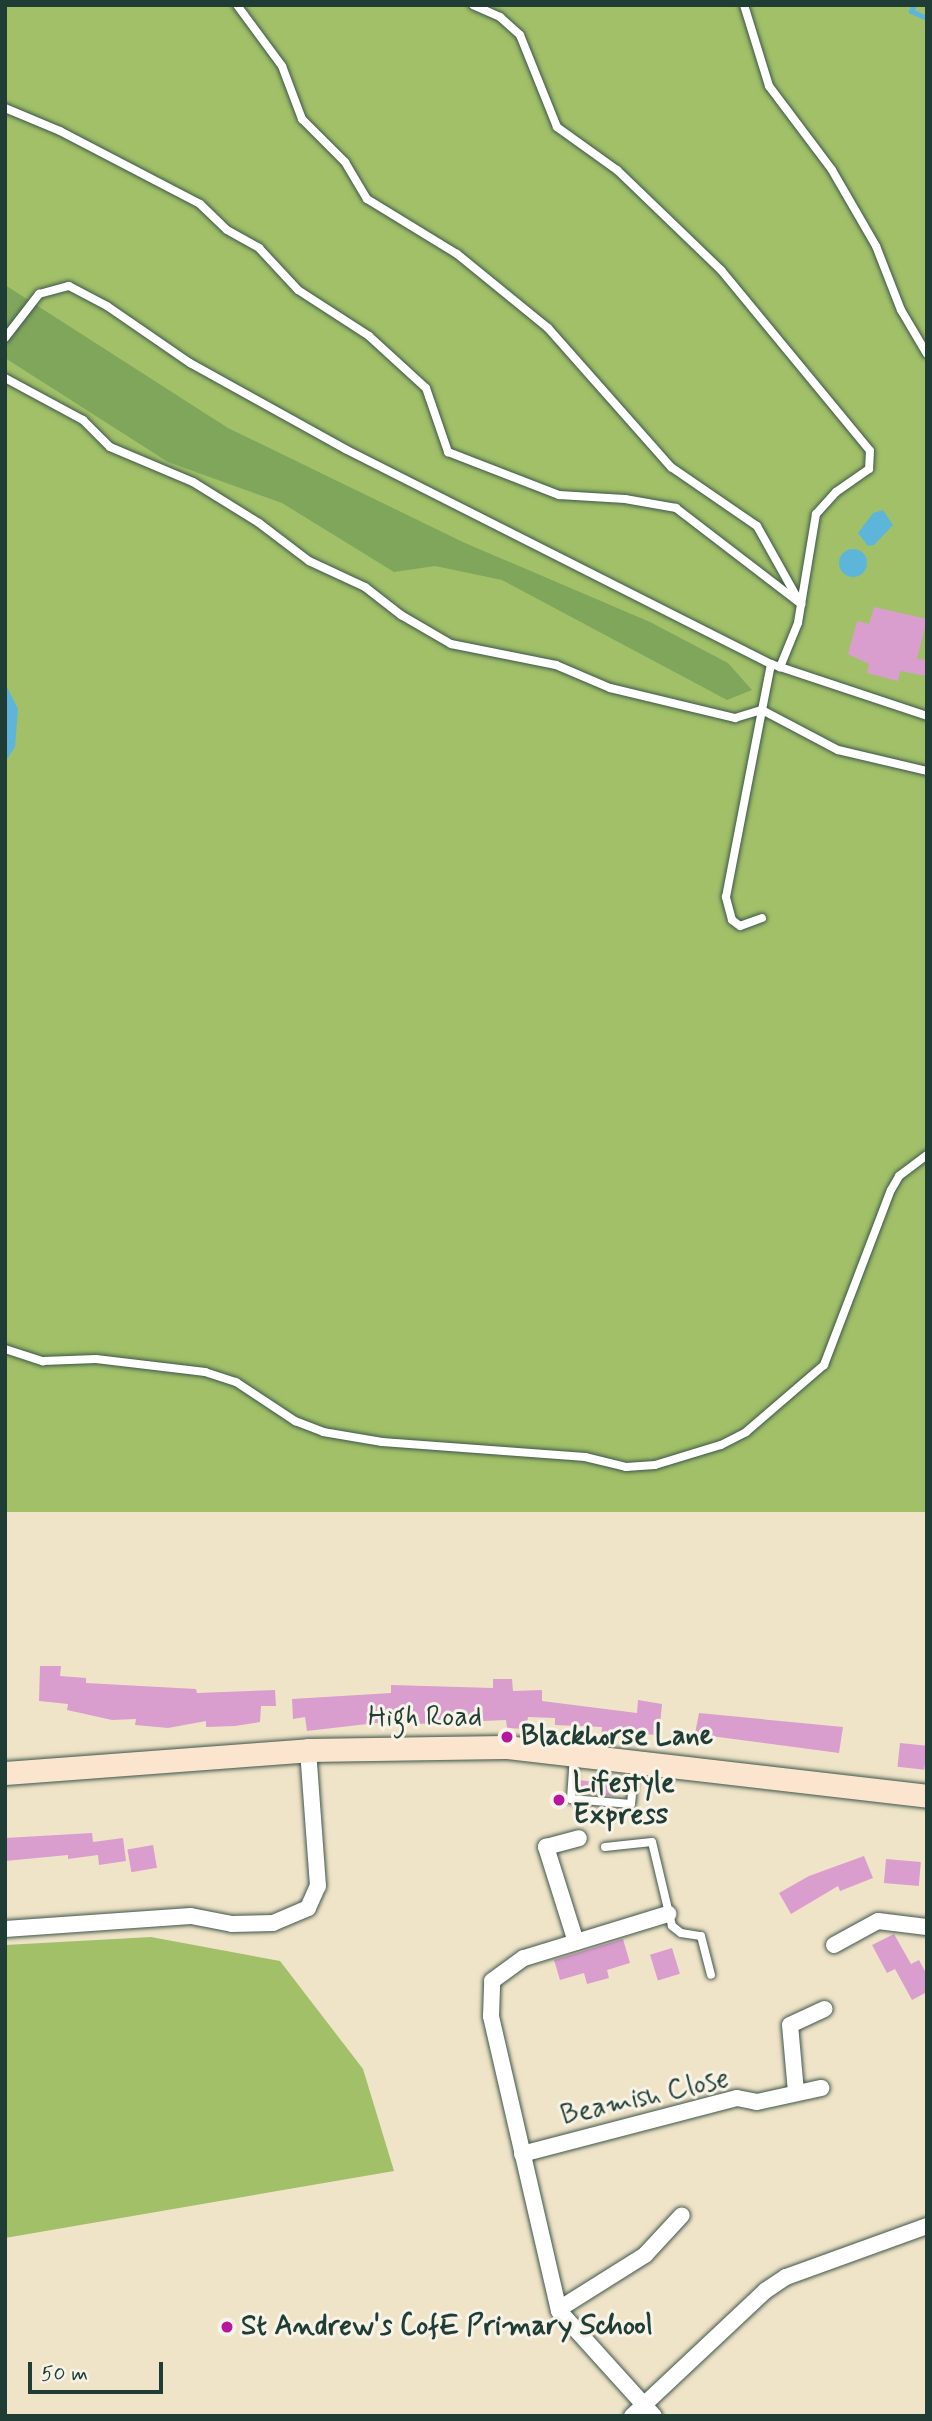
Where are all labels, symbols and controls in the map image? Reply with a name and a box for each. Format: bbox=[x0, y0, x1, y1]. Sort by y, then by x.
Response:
street label: High Road bbox=[368, 1701, 482, 1735]
place label: Blackhorse Lane bbox=[521, 1720, 715, 1754]
marker: Blackhorse Lane bbox=[499, 1729, 515, 1745]
place label: Lifestyle Express bbox=[573, 1767, 675, 1833]
marker: Lifestyle Express bbox=[551, 1792, 567, 1808]
street label: Beamish Close bbox=[558, 2062, 732, 2134]
place label: St Andrew's CofE Primary School bbox=[241, 2310, 649, 2344]
marker: St Andrew's CofE Primary School bbox=[219, 2319, 235, 2335]
scale bar bbox=[32, 2348, 166, 2392]
text: 50 m bbox=[41, 2360, 88, 2388]

